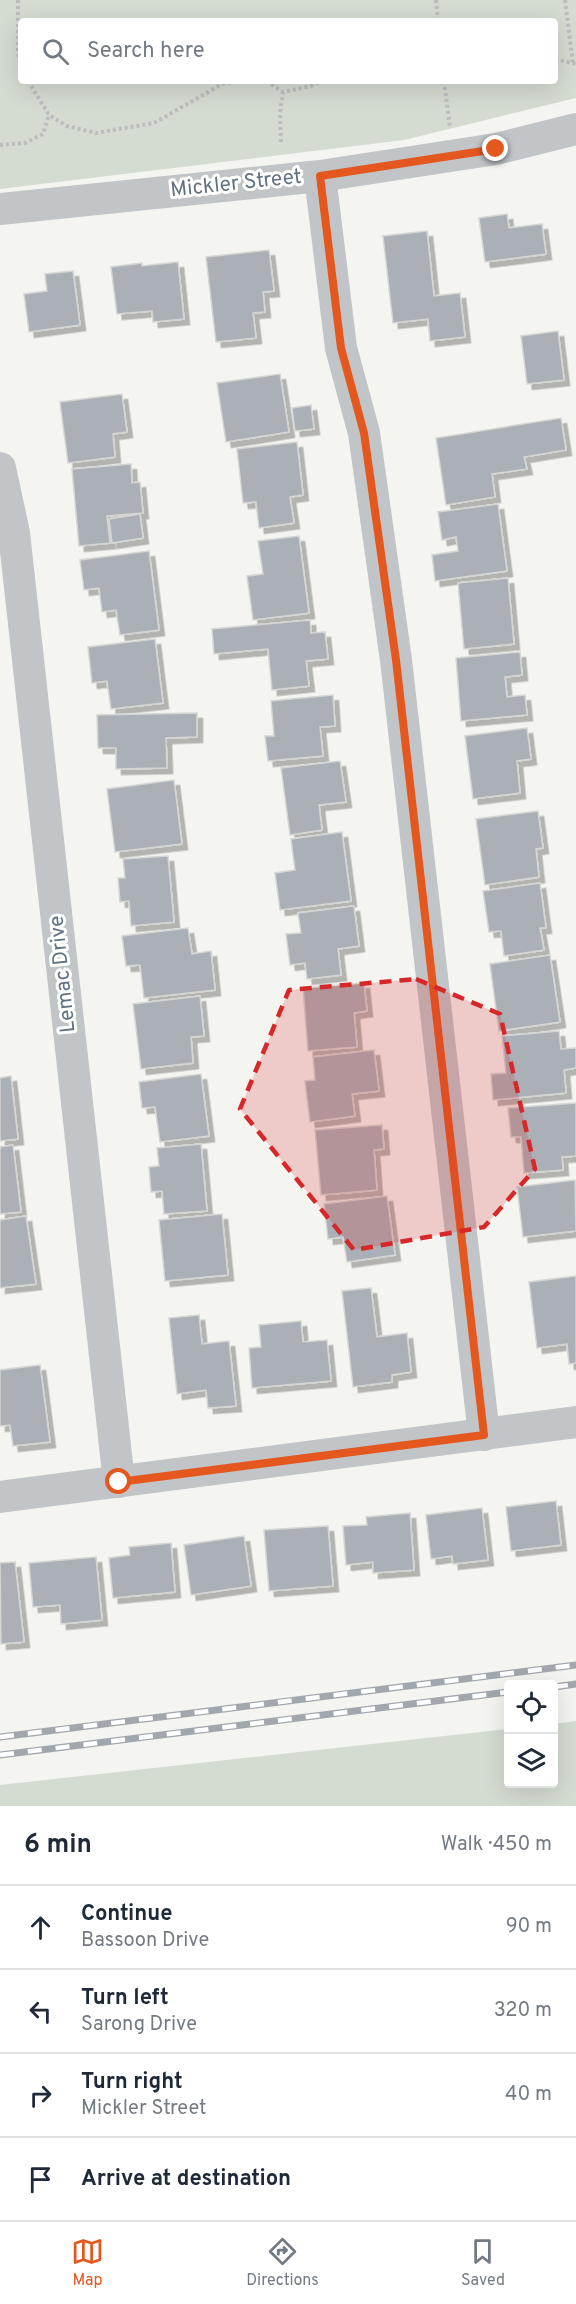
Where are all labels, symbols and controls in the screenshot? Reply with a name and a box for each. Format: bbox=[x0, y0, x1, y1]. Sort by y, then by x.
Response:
search box bbox=[18, 18, 558, 84]
icon: search bbox=[39, 35, 72, 68]
text: Search here bbox=[87, 38, 205, 65]
route end bbox=[482, 135, 508, 161]
street label: Mickler Street bbox=[169, 164, 303, 204]
street label: Lemac Drive bbox=[43, 914, 83, 1034]
route start bbox=[105, 1468, 131, 1494]
map controls bbox=[504, 1680, 558, 1788]
button: locate bbox=[504, 1680, 558, 1734]
button: layers bbox=[504, 1734, 558, 1788]
text: 6 min bbox=[24, 1829, 92, 1862]
text: Walk · 450 m bbox=[441, 1832, 552, 1858]
text: Continue bbox=[81, 1901, 172, 1928]
icon: ahead bbox=[24, 1911, 57, 1944]
text: 90 m bbox=[506, 1914, 552, 1940]
text: Bassoon Drive bbox=[81, 1928, 209, 1954]
text: Turn left bbox=[81, 1985, 169, 2012]
icon: left bbox=[24, 1995, 57, 2028]
text: 320 m bbox=[494, 1998, 552, 2024]
text: Sarong Drive bbox=[81, 2012, 197, 2038]
text: Turn right bbox=[81, 2069, 183, 2096]
icon: right bbox=[24, 2079, 57, 2112]
text: 40 m bbox=[505, 2082, 552, 2108]
text: Mickler Street bbox=[81, 2096, 207, 2122]
icon: arrive bbox=[24, 2163, 57, 2196]
text: Arrive at destination bbox=[81, 2166, 291, 2193]
tab: Map bbox=[71, 2235, 104, 2291]
tab: Directions bbox=[246, 2235, 319, 2291]
tab: Saved bbox=[461, 2235, 505, 2291]

